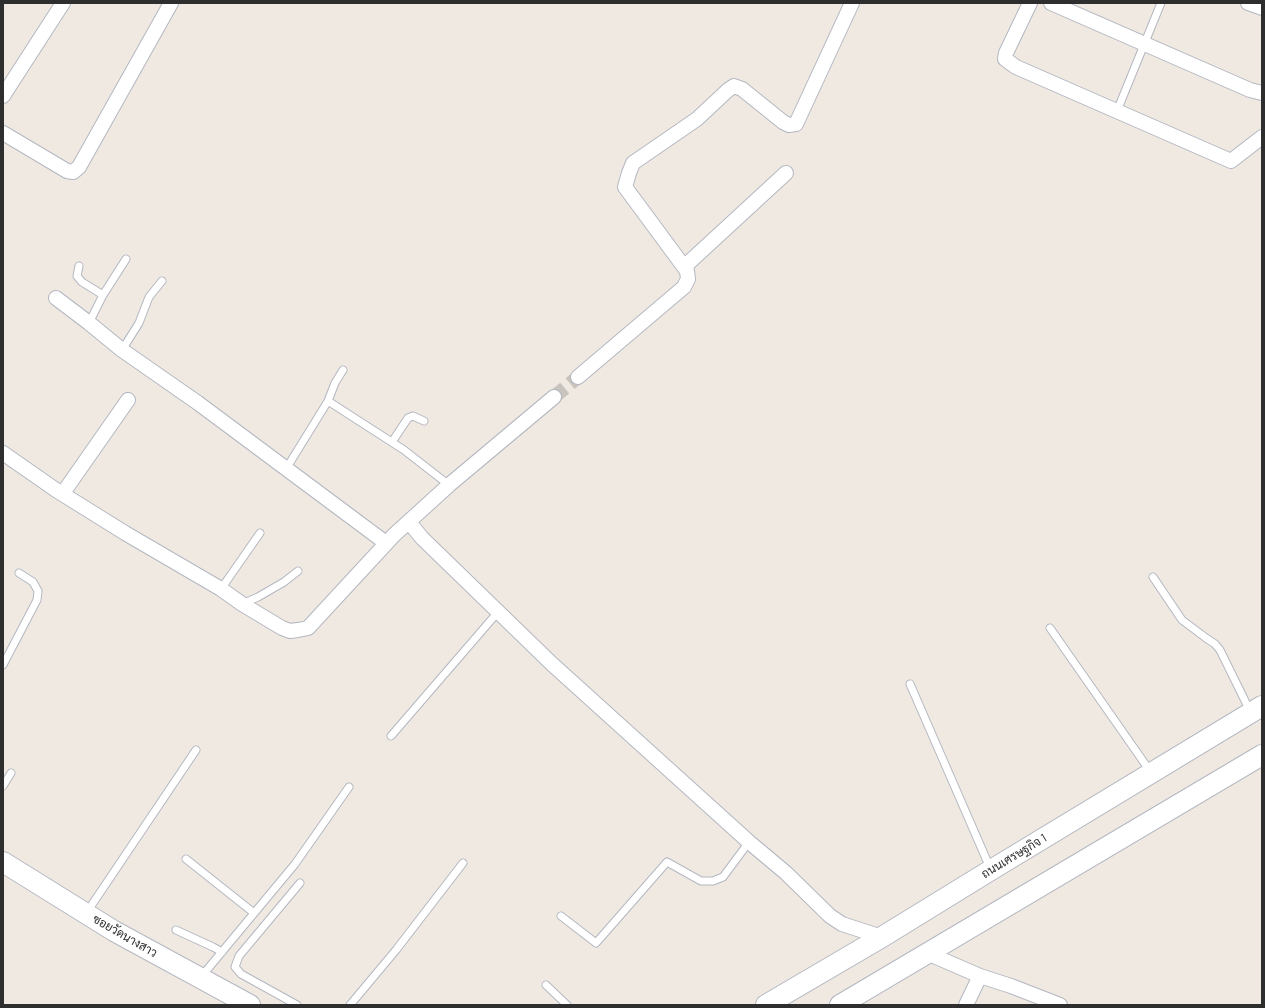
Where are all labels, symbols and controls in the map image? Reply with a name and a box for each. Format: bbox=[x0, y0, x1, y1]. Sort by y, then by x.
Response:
street label: ถนนเศรษฐกิจ 1 bbox=[979, 831, 1049, 881]
street label: ซอยวัดนางสาว bbox=[90, 912, 160, 960]

